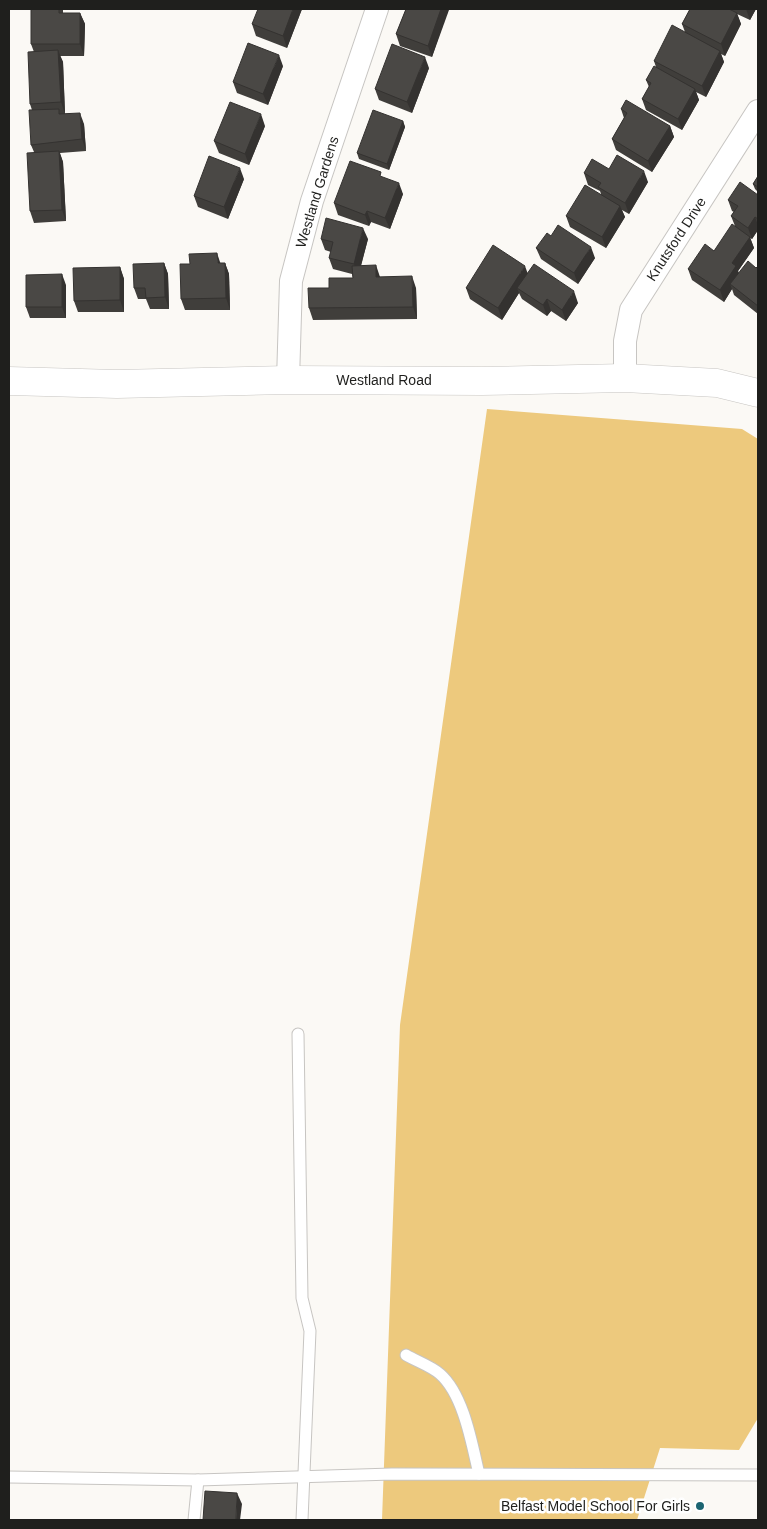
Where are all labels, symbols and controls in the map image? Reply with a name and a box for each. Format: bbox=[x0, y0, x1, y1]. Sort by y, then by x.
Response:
street label: Westland Gardens bbox=[292, 134, 342, 250]
street label: Knutsford Drive bbox=[643, 194, 709, 284]
street label: Westland Road bbox=[336, 372, 432, 388]
place label: Belfast Model School For Girls bbox=[501, 1498, 690, 1514]
marker: Belfast Model School For Girls bbox=[694, 1500, 706, 1512]

